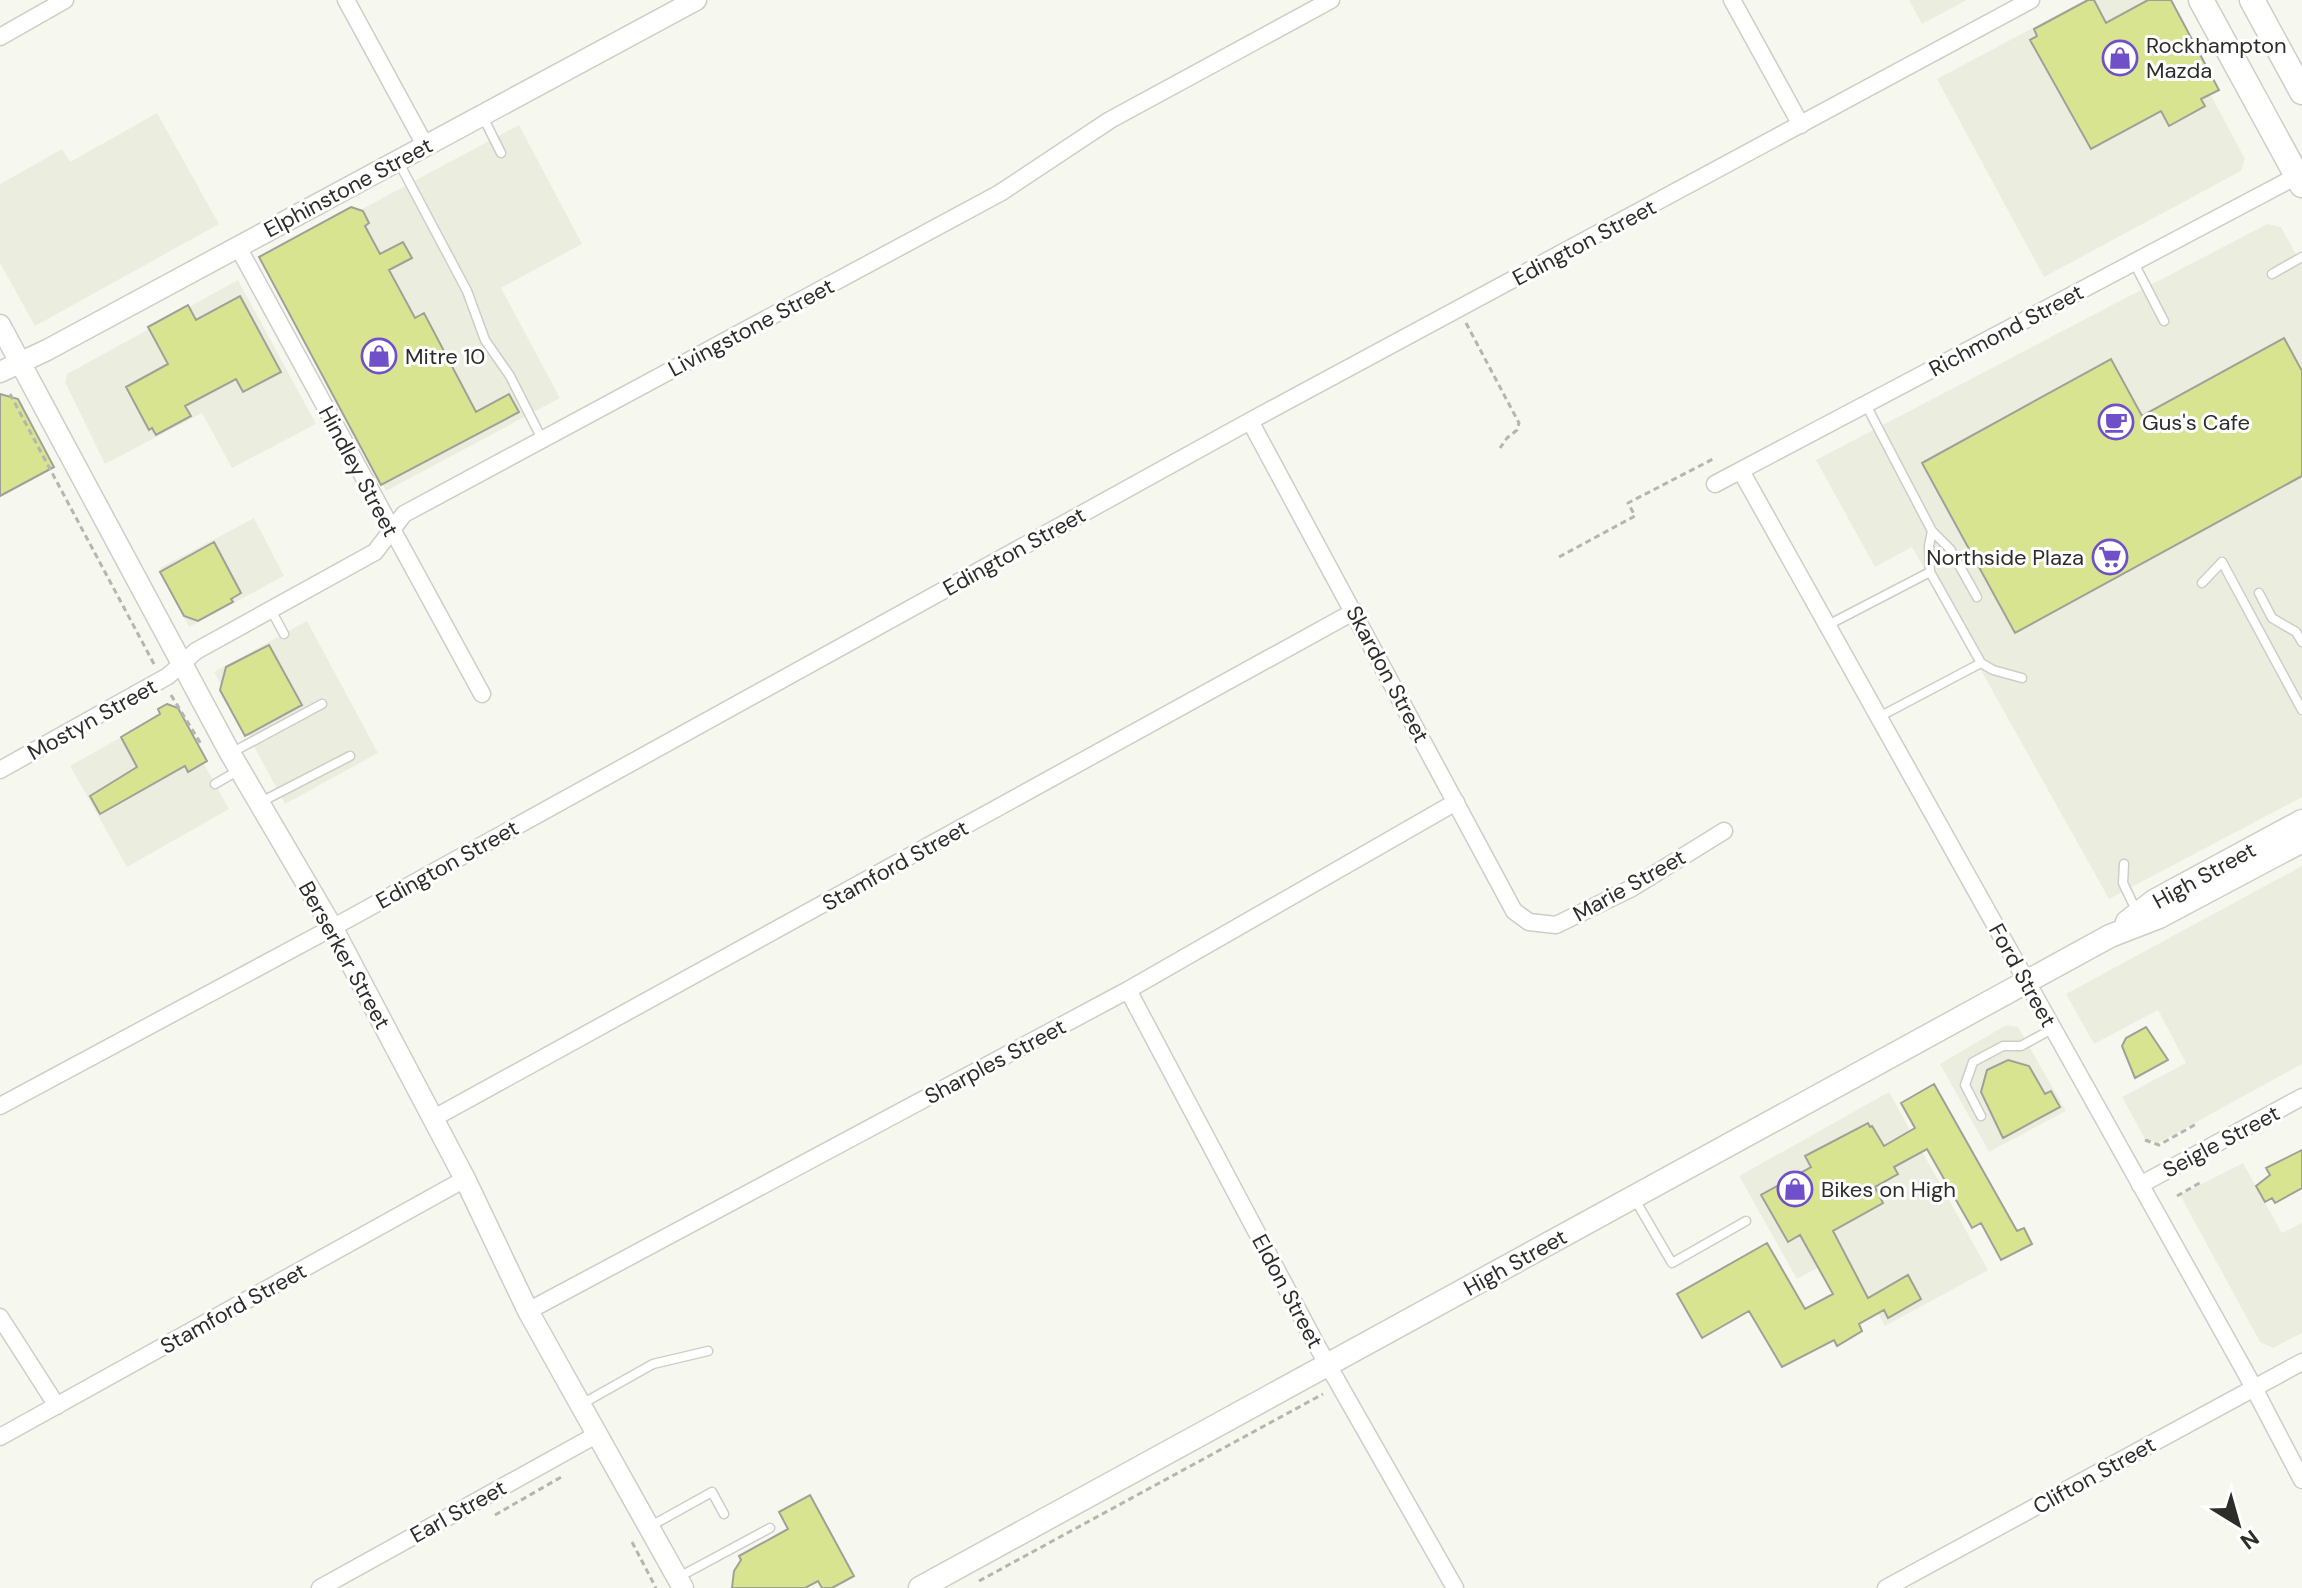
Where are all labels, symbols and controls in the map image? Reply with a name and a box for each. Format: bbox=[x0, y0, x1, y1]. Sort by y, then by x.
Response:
place label: Rockhampton Mazda bbox=[2146, 31, 2287, 85]
shop icon: Rockhampton Mazda bbox=[2101, 39, 2139, 77]
street label: Elphinstone Street bbox=[259, 131, 438, 244]
street label: Edington Street bbox=[1507, 192, 1661, 292]
street label: Livingstone Street bbox=[663, 271, 839, 383]
street label: Richmond Street bbox=[1924, 278, 2088, 383]
shop icon: Mitre 10 bbox=[360, 337, 398, 375]
place label: Mitre 10 bbox=[405, 342, 485, 371]
street label: Hindley Street bbox=[312, 401, 405, 542]
cafe icon: Gus's Cafe bbox=[2097, 403, 2135, 441]
place label: Gus's Cafe bbox=[2142, 408, 2250, 437]
street label: Edington Street bbox=[938, 500, 1091, 603]
supermarket icon: Northside Plaza bbox=[2091, 538, 2129, 576]
place label: Northside Plaza bbox=[1926, 543, 2084, 572]
street label: Skardon Street bbox=[1339, 601, 1436, 748]
street label: Mostyn Street bbox=[22, 672, 162, 767]
street label: Edington Street bbox=[371, 813, 524, 916]
street label: Stamford Street bbox=[817, 813, 973, 918]
street label: High Street bbox=[2148, 835, 2261, 916]
street label: Marie Street bbox=[1568, 843, 1691, 928]
street label: Berserker Street bbox=[292, 876, 397, 1034]
street label: Ford Street bbox=[1982, 918, 2063, 1032]
street label: Sharples Street bbox=[920, 1012, 1071, 1111]
street label: Seigle Street bbox=[2158, 1098, 2285, 1184]
shop icon: Bikes on High bbox=[1776, 1170, 1814, 1208]
place label: Bikes on High bbox=[1821, 1175, 1956, 1204]
street label: High Street bbox=[1459, 1222, 1572, 1303]
street label: Eldon Street bbox=[1245, 1229, 1330, 1353]
street label: Stamford Street bbox=[155, 1256, 311, 1361]
street label: Clifton Street bbox=[2028, 1430, 2161, 1521]
street label: Earl Street bbox=[405, 1473, 511, 1550]
north arrow bbox=[2198, 1484, 2278, 1564]
text: N bbox=[2235, 1523, 2265, 1556]

